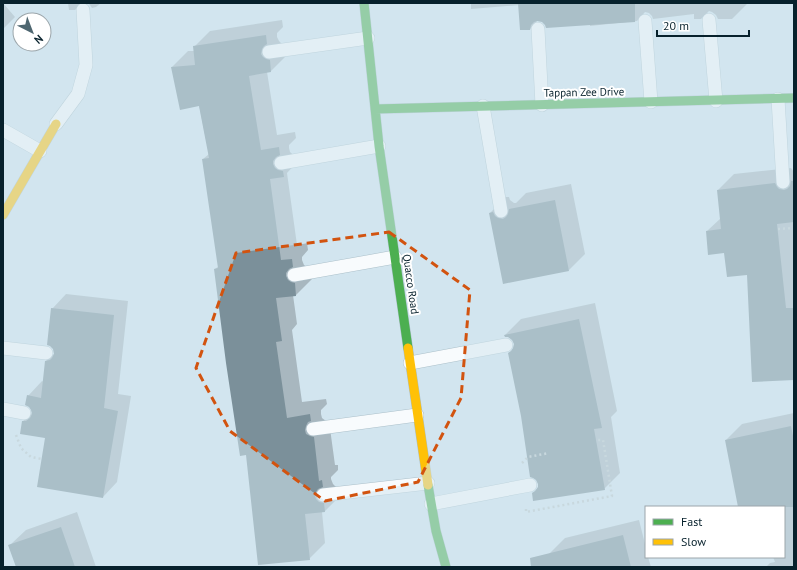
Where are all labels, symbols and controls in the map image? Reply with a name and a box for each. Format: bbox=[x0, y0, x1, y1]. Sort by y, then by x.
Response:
north arrow bbox=[12, 12, 52, 52]
scale bar bbox=[657, 12, 749, 38]
text: 20 m bbox=[663, 18, 689, 33]
text: N bbox=[31, 32, 46, 47]
street label: Tappan Zee Drive bbox=[544, 84, 625, 100]
street label: Quacco Road bbox=[400, 253, 422, 315]
legend bbox=[645, 506, 785, 558]
text: Fast bbox=[681, 514, 702, 529]
text: Slow bbox=[681, 534, 706, 549]

